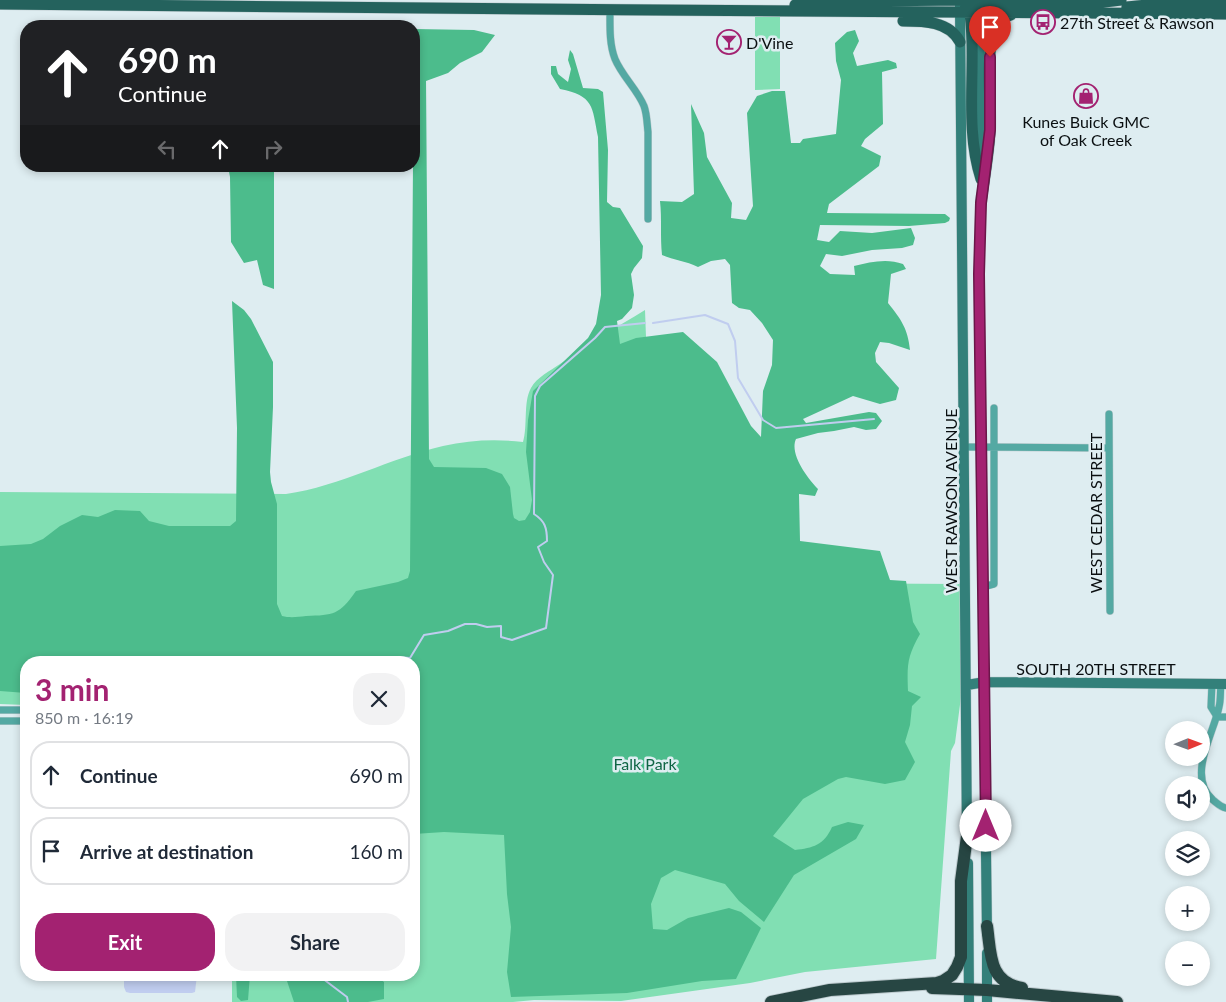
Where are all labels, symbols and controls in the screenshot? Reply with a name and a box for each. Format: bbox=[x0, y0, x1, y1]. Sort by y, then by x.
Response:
pin bbox=[969, 6, 1011, 57]
bus stop icon: 27th Street & Rawson bbox=[1030, 9, 1056, 35]
icon: arrive bbox=[976, 13, 1004, 41]
place label: 27th Street & Rawson bbox=[1060, 13, 1214, 32]
bar icon: D'Vine bbox=[716, 29, 742, 55]
place label: D'Vine bbox=[746, 33, 793, 52]
text: 690 m bbox=[118, 38, 217, 80]
icon: ahead bbox=[35, 40, 100, 105]
text: Continue bbox=[118, 80, 207, 107]
shop icon: Kunes Buick GMC of Oak Creek bbox=[1073, 83, 1099, 109]
place label: Kunes Buick GMC of Oak Creek bbox=[1022, 112, 1150, 149]
icon: left bbox=[153, 135, 181, 163]
icon: ahead bbox=[206, 135, 234, 163]
icon: right bbox=[259, 135, 287, 163]
street label: WEST RAWSON AVENUE bbox=[941, 409, 960, 593]
street label: WEST CEDAR STREET bbox=[1086, 432, 1105, 593]
street label: SOUTH 20TH STREET bbox=[1016, 659, 1176, 678]
text: 3 min bbox=[35, 671, 109, 707]
button: close bbox=[353, 673, 405, 725]
text: 850 m · 16:19 bbox=[35, 708, 134, 727]
north arrow bbox=[1165, 721, 1210, 766]
map controls bbox=[1165, 721, 1210, 986]
park label: Falk Park bbox=[613, 754, 677, 773]
icon: ahead bbox=[37, 761, 65, 789]
text: Continue bbox=[80, 764, 158, 787]
text: 690 m bbox=[349, 764, 403, 787]
button: sound bbox=[1165, 776, 1210, 821]
position arrow bbox=[959, 799, 1011, 851]
button: layers bbox=[1165, 831, 1210, 876]
icon: arrive bbox=[37, 837, 65, 865]
text: Arrive at destination bbox=[80, 840, 253, 863]
text: 160 m bbox=[349, 840, 403, 863]
button: + bbox=[1165, 886, 1210, 931]
button: Exit bbox=[35, 913, 215, 971]
button: Share bbox=[225, 913, 405, 971]
button: − bbox=[1165, 941, 1210, 986]

